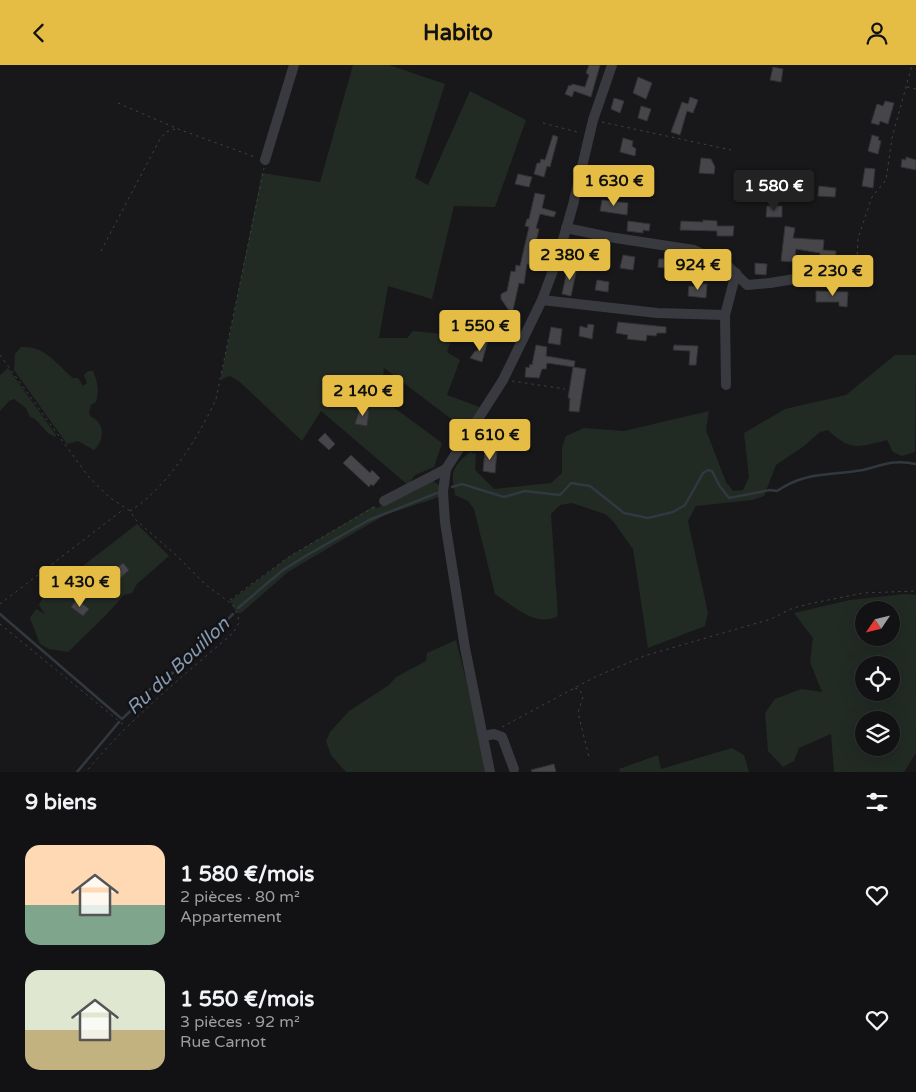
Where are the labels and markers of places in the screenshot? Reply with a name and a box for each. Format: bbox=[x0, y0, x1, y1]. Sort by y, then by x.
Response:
pin: 1 630 € bbox=[568, 165, 660, 207]
pin: 1 580 € bbox=[728, 169, 820, 212]
pin: 2 380 € bbox=[524, 239, 616, 281]
pin: 924 € bbox=[663, 249, 733, 291]
pin: 2 230 € bbox=[787, 255, 879, 297]
pin: 1 550 € bbox=[434, 309, 526, 352]
pin: 2 140 € bbox=[317, 375, 409, 417]
pin: 1 610 € bbox=[444, 419, 536, 461]
pin: 1 430 € bbox=[34, 565, 126, 608]

